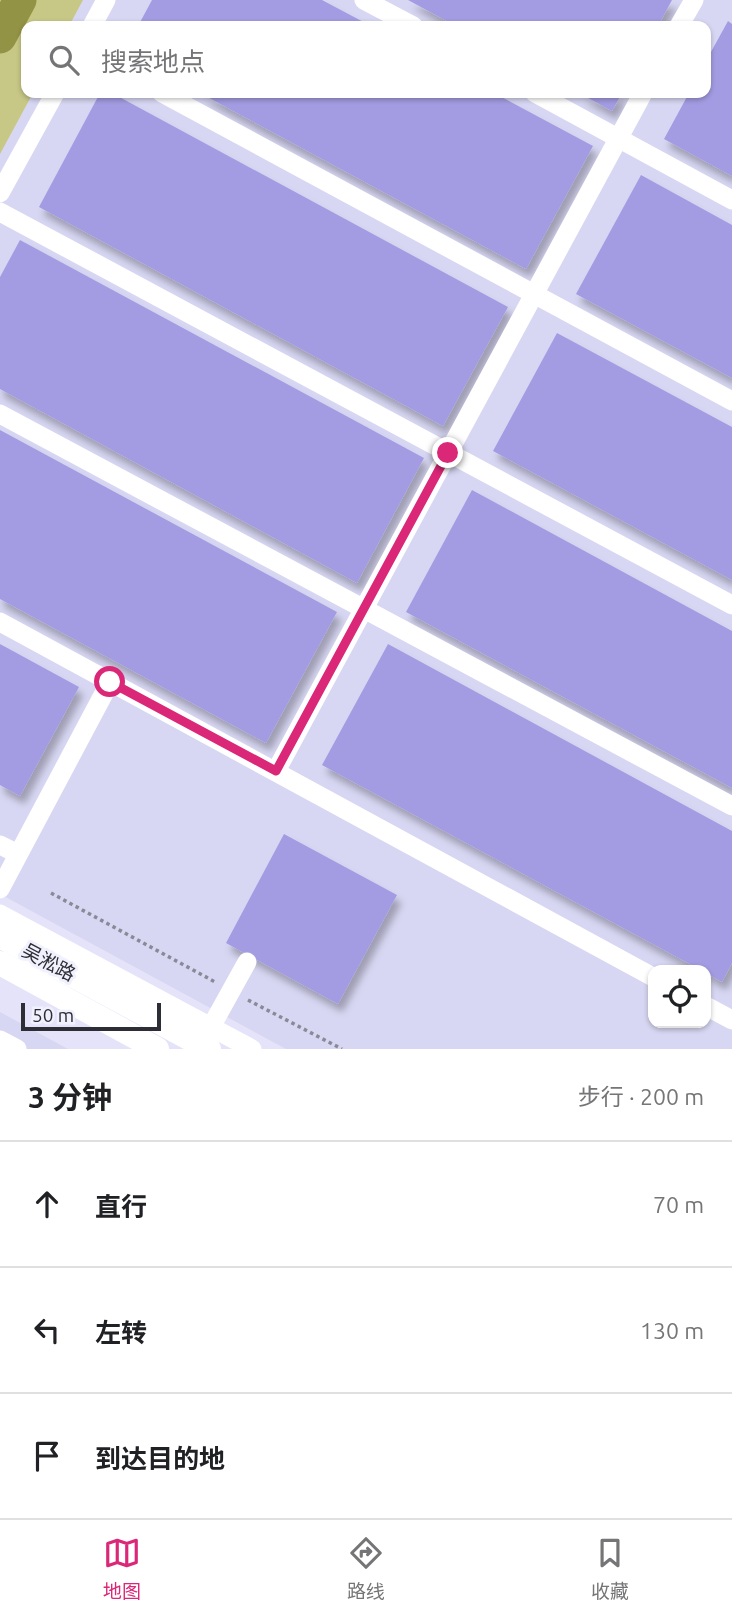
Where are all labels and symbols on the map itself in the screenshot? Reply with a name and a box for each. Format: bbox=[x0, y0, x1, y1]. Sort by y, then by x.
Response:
route end bbox=[432, 437, 463, 468]
route start bbox=[94, 666, 125, 697]
street label: 吴淞路 bbox=[19, 939, 79, 985]
scale bar bbox=[21, 1000, 161, 1032]

